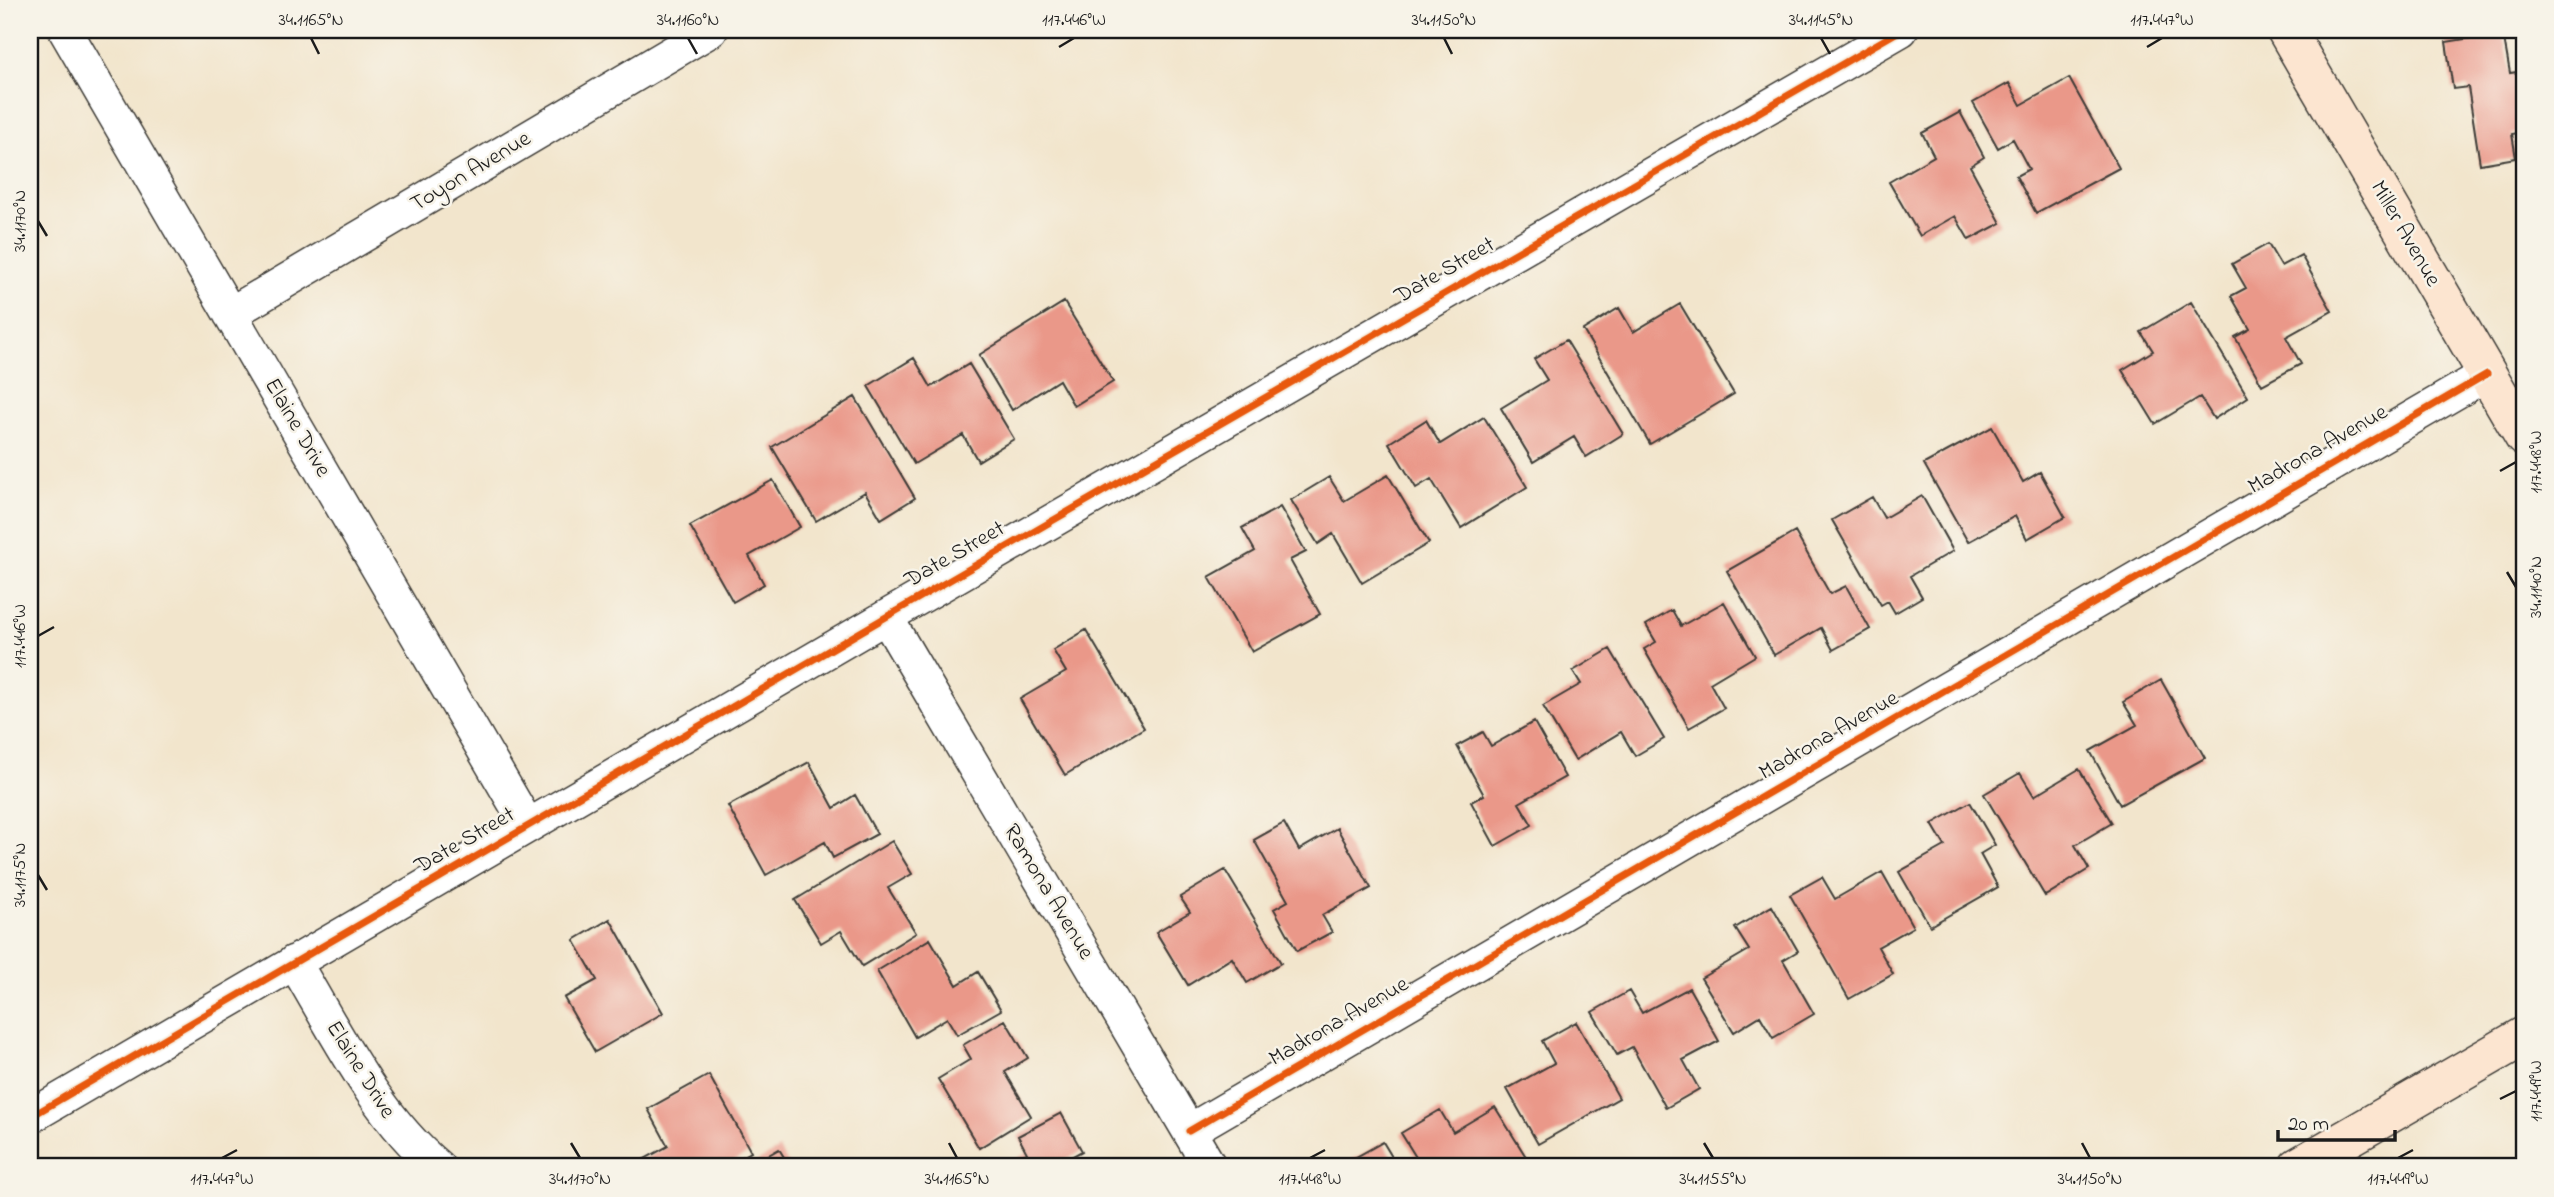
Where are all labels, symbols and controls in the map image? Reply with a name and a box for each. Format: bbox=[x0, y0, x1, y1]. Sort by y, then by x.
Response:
text: 34.1165°N bbox=[278, 8, 344, 34]
text: 34.1160°N bbox=[657, 8, 719, 34]
text: 117.446°W bbox=[1042, 8, 1106, 34]
text: 34.1150°N bbox=[1411, 8, 1477, 34]
text: 34.1145°N bbox=[1789, 8, 1853, 34]
text: 117.447°W bbox=[2130, 8, 2194, 34]
street label: Toyon Avenue bbox=[404, 123, 539, 223]
street label: Miller Avenue bbox=[2361, 175, 2449, 294]
text: 34.1170°N bbox=[8, 190, 34, 252]
street label: Date Street bbox=[1388, 229, 1502, 314]
street label: Elaine Drive bbox=[255, 372, 339, 484]
street label: Madrona Avenue bbox=[2242, 396, 2395, 503]
text: 117.448°W bbox=[2524, 431, 2550, 493]
street label: Date Street bbox=[898, 513, 1012, 598]
text: 34.1140°N bbox=[2524, 556, 2550, 618]
text: 117.446°W bbox=[8, 604, 34, 668]
street label: Madrona Avenue bbox=[1753, 682, 1906, 789]
street label: Date Street bbox=[408, 799, 522, 884]
street label: Ramona Avenue bbox=[994, 818, 1102, 967]
text: 34.1175°N bbox=[8, 843, 34, 907]
street label: Madrona Avenue bbox=[1263, 968, 1416, 1075]
street label: Elaine Drive bbox=[317, 1015, 403, 1126]
text: 117.449°W bbox=[2524, 1060, 2550, 1122]
scale bar bbox=[2278, 1099, 2395, 1143]
text: 20 m bbox=[2288, 1110, 2329, 1140]
text: 117.447°W bbox=[190, 1167, 254, 1193]
text: 34.1170°N bbox=[549, 1167, 611, 1193]
text: 34.1165°N bbox=[924, 1167, 990, 1193]
text: 117.448°W bbox=[1279, 1167, 1341, 1193]
text: 34.1155°N bbox=[1679, 1167, 1747, 1193]
text: 34.1150°N bbox=[2057, 1167, 2123, 1193]
text: 117.449°W bbox=[2367, 1167, 2429, 1193]

